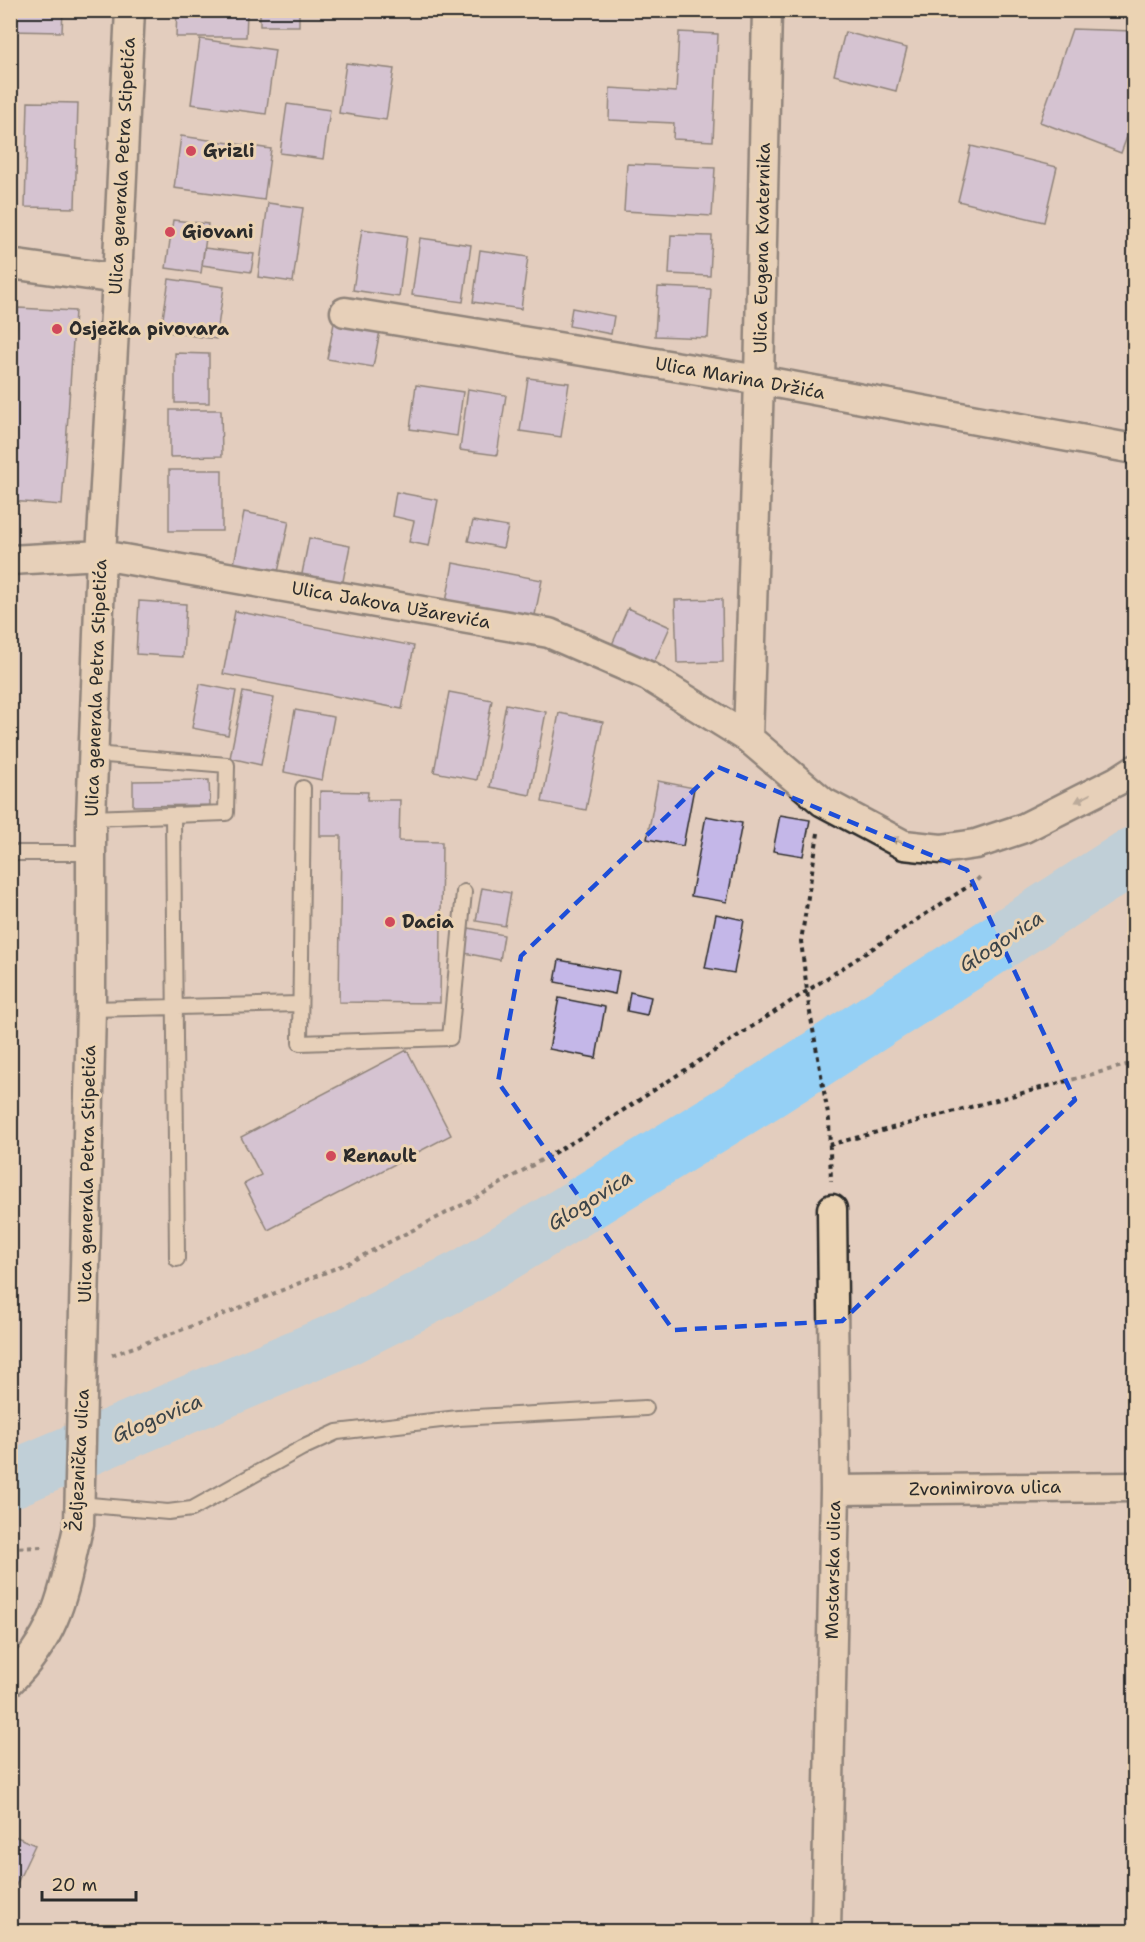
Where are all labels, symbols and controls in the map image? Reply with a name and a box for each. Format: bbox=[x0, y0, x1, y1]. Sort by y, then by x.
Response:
street label: Ulica generala Petra Stipetića bbox=[103, 37, 141, 295]
place label: Grizli bbox=[203, 139, 255, 163]
street label: Ulica Eugena Kvaternika bbox=[748, 143, 776, 353]
marker: Grizli bbox=[184, 144, 198, 158]
place label: Giovani bbox=[182, 220, 253, 244]
marker: Giovani bbox=[163, 225, 177, 239]
place label: Osječka pivovara bbox=[69, 317, 230, 341]
marker: Osječka pivovara bbox=[50, 322, 64, 336]
street label: Ulica Marina Držića bbox=[653, 351, 827, 405]
street label: Ulica generala Petra Stipetića bbox=[80, 559, 112, 817]
street label: Ulica Jakova Užarevića bbox=[290, 576, 492, 634]
one-way arrow bbox=[1075, 793, 1092, 803]
one-way arrow bbox=[890, 836, 908, 846]
water label: Glogovica bbox=[954, 904, 1048, 978]
place label: Dacia bbox=[402, 910, 454, 934]
marker: Dacia bbox=[383, 915, 397, 929]
street label: Ulica generala Petra Stipetića bbox=[73, 1045, 101, 1303]
place label: Renault bbox=[343, 1144, 417, 1168]
marker: Renault bbox=[324, 1149, 338, 1163]
water label: Glogovica bbox=[543, 1164, 637, 1236]
water label: Glogovica bbox=[108, 1387, 206, 1449]
street label: Željeznička ulica bbox=[63, 1388, 95, 1532]
street label: Zvonimirova ulica bbox=[909, 1475, 1061, 1501]
street label: Mostarska ulica bbox=[820, 1500, 846, 1640]
scale bar bbox=[42, 1864, 136, 1902]
text: 20 m bbox=[51, 1873, 97, 1897]

